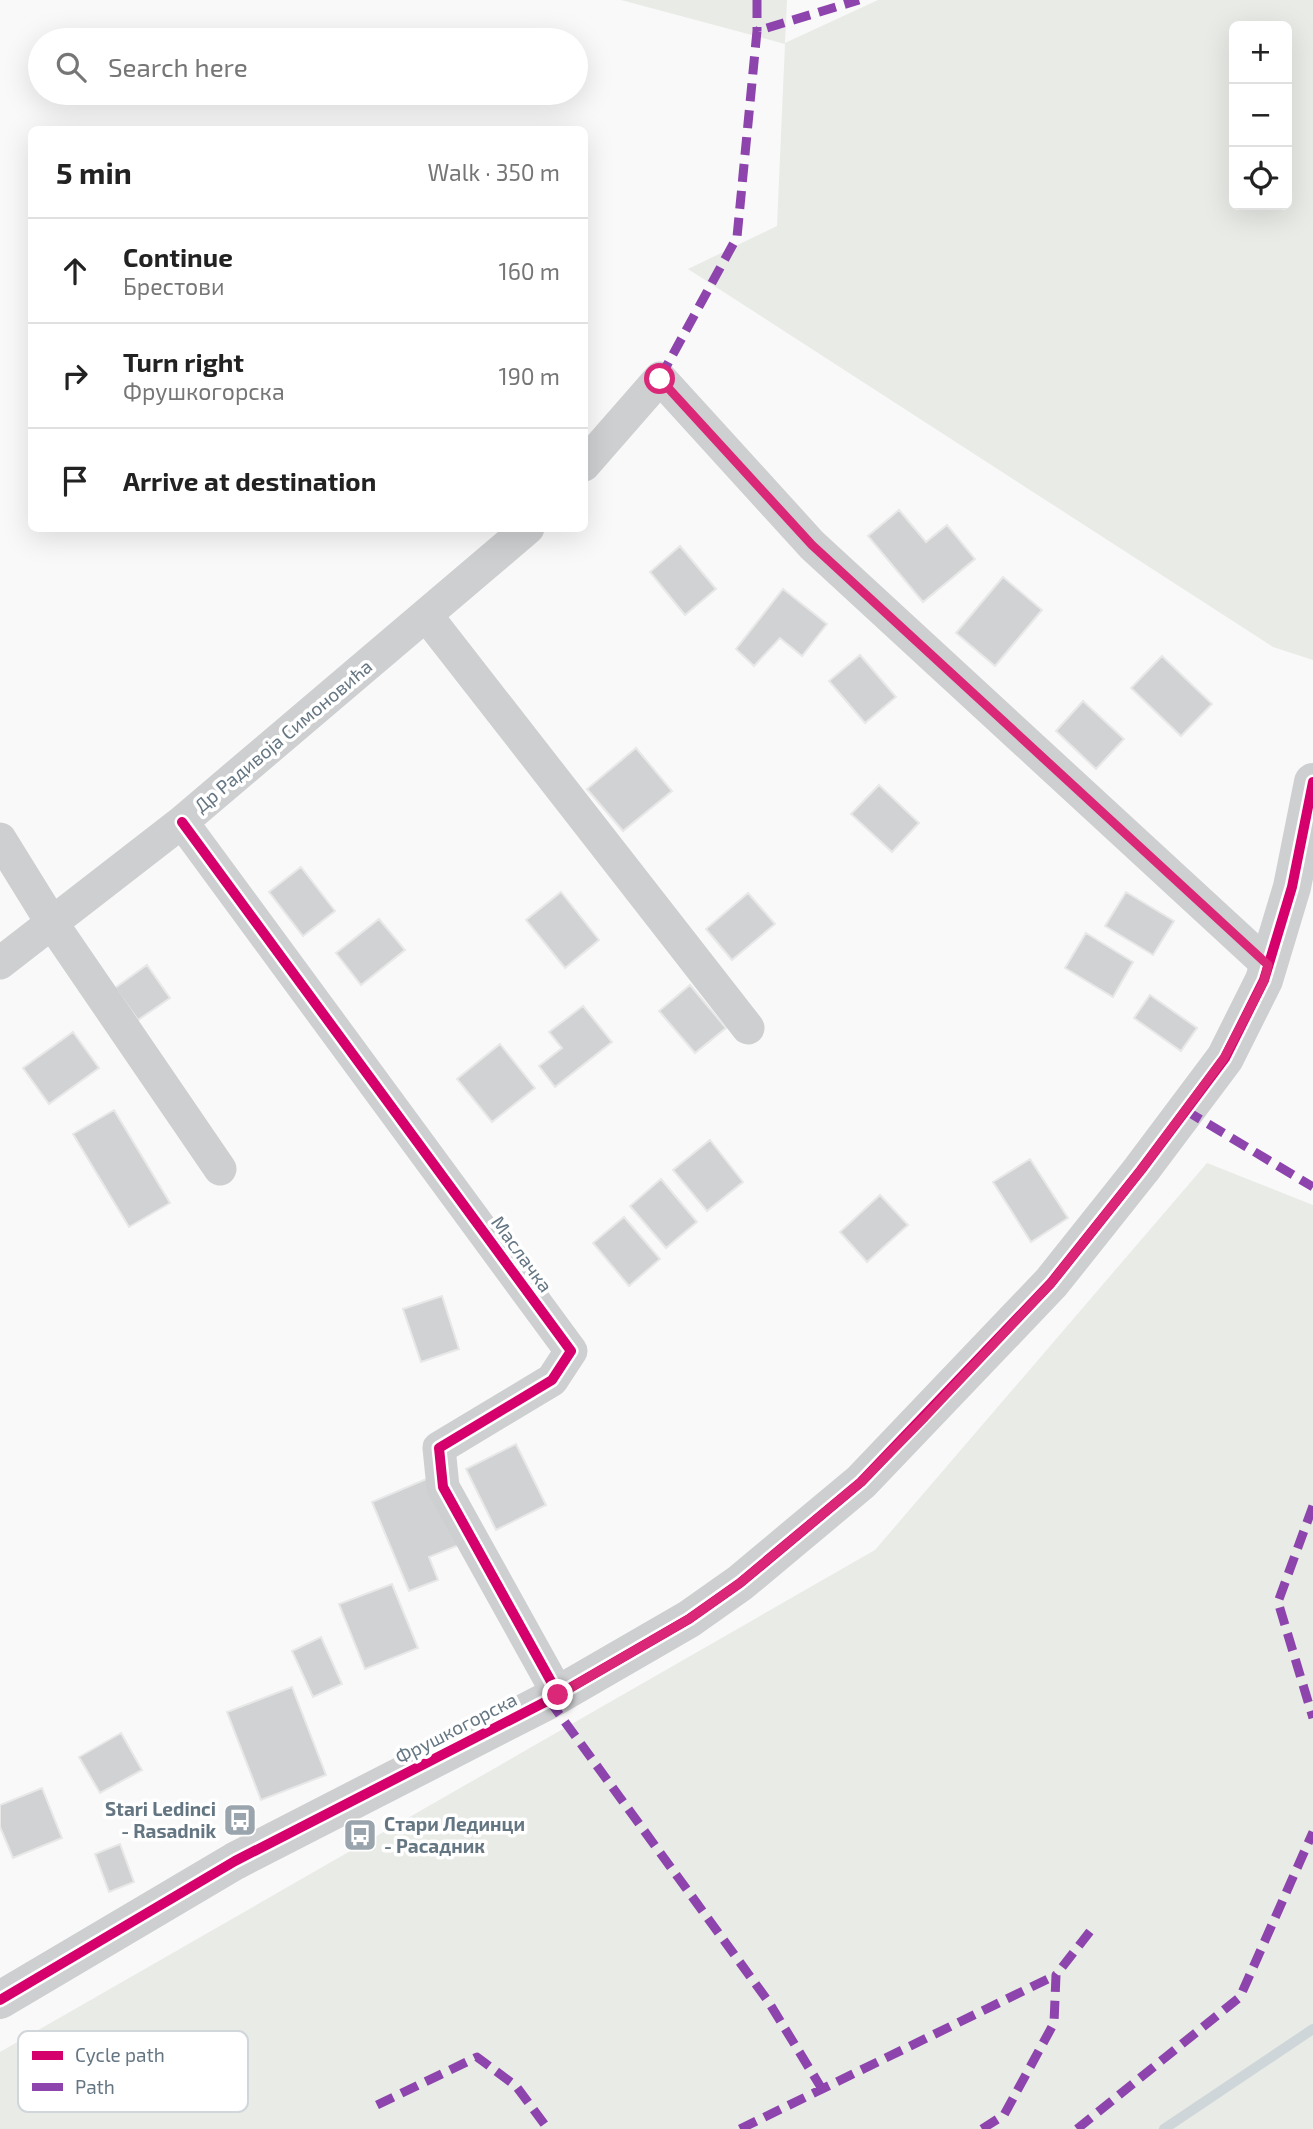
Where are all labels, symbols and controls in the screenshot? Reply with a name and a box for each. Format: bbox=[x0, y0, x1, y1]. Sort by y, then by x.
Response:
map controls bbox=[1229, 21, 1292, 210]
button: + bbox=[1229, 21, 1292, 84]
search box bbox=[28, 28, 588, 105]
icon: search bbox=[52, 48, 90, 86]
text: Search here bbox=[108, 51, 248, 82]
button: − bbox=[1229, 84, 1292, 147]
button: locate bbox=[1229, 147, 1292, 210]
text: 5 min bbox=[56, 154, 132, 190]
text: Walk · 350 m bbox=[428, 158, 560, 186]
text: Continue bbox=[123, 241, 233, 272]
icon: ahead bbox=[56, 252, 94, 290]
text: 160 m bbox=[499, 257, 560, 285]
text: Брестови bbox=[123, 272, 224, 300]
text: Turn right bbox=[123, 346, 244, 377]
icon: right bbox=[56, 357, 94, 395]
text: 190 m bbox=[499, 362, 560, 390]
route start bbox=[644, 363, 675, 394]
text: Фрушкогорска bbox=[123, 377, 285, 405]
icon: arrive bbox=[56, 462, 94, 500]
text: Arrive at destination bbox=[123, 465, 376, 496]
street label: Др Радивоја Симоновића bbox=[189, 654, 376, 817]
street label: Маслачка bbox=[487, 1211, 558, 1296]
route end bbox=[542, 1679, 573, 1710]
street label: Фрушкогорска bbox=[391, 1687, 521, 1769]
place label: Stari Ledinci - Rasadnik bbox=[105, 1797, 216, 1842]
bus stop icon: Stari Ledinci - Rasadnik bbox=[221, 1801, 259, 1839]
place label: Стари Лединци - Расадник bbox=[384, 1812, 525, 1857]
bus stop icon: Стари Лединци - Расадник bbox=[341, 1816, 379, 1854]
legend bbox=[18, 2031, 248, 2112]
text: Cycle path bbox=[75, 2043, 165, 2066]
text: Path bbox=[75, 2075, 115, 2098]

